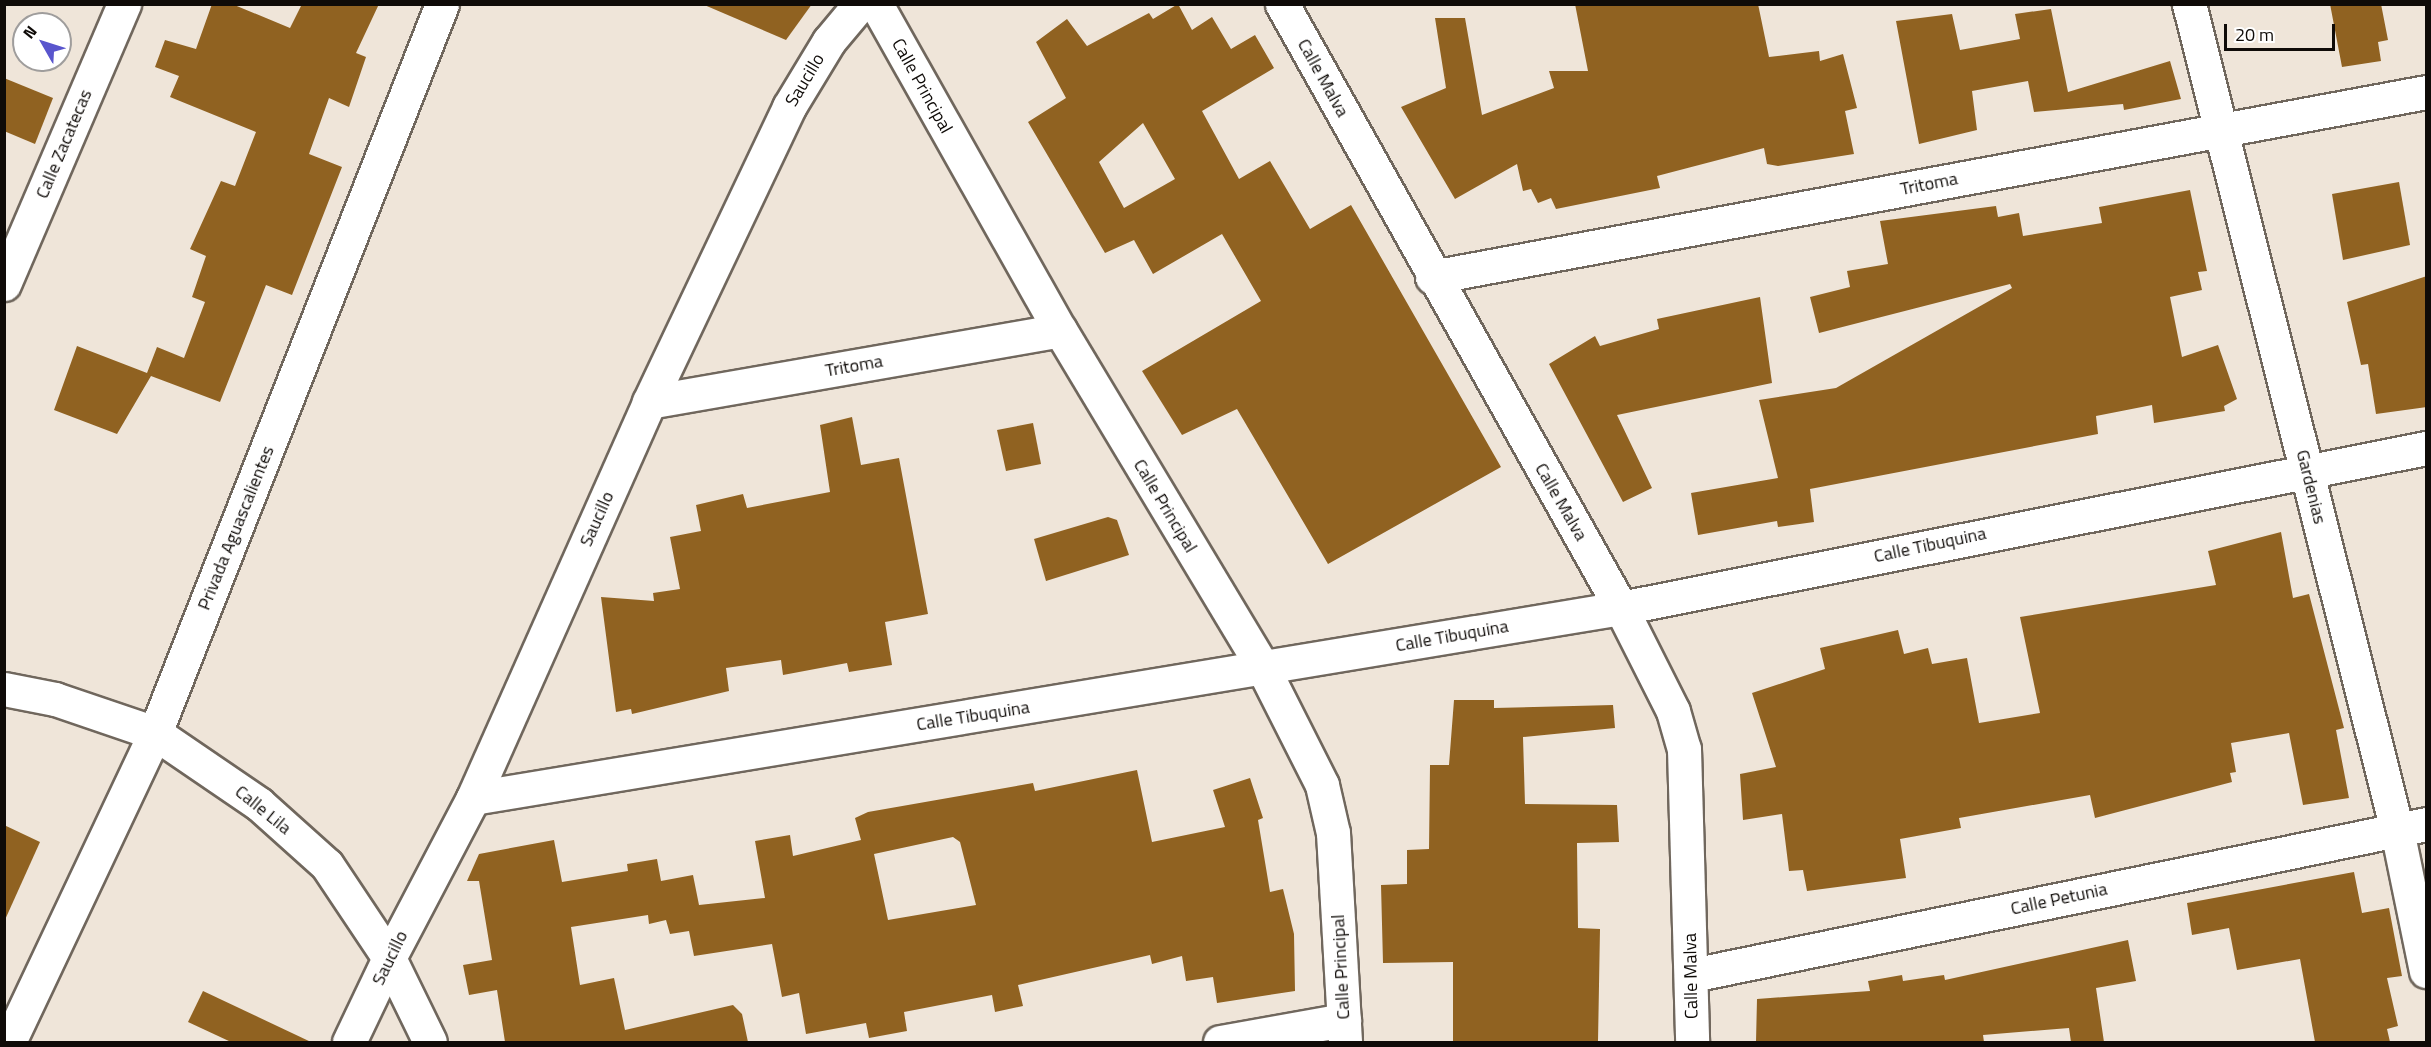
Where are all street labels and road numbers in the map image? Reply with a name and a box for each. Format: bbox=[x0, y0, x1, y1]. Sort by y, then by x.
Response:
street label: Calle Principal bbox=[887, 35, 957, 137]
street label: Calle Malva bbox=[1293, 35, 1353, 121]
street label: Saucillo bbox=[781, 50, 829, 110]
street label: Calle Zacatecas bbox=[31, 86, 97, 202]
street label: Tritoma bbox=[1898, 168, 1960, 200]
street label: Tritoma bbox=[824, 350, 884, 382]
street label: Privada Aguascalientes bbox=[193, 443, 279, 613]
street label: Gardenias bbox=[2291, 448, 2331, 526]
street label: Calle Principal bbox=[1129, 455, 1201, 557]
street label: Calle Malva bbox=[1530, 459, 1592, 545]
street label: Saucillo bbox=[575, 488, 619, 550]
street label: Calle Tibuquina bbox=[1872, 523, 1988, 567]
street label: Calle Tibuquina bbox=[1394, 615, 1510, 657]
street label: Calle Tibuquina bbox=[915, 696, 1031, 736]
street label: Calle Lila bbox=[231, 781, 295, 839]
street label: Calle Petunia bbox=[2009, 878, 2109, 920]
street label: Calle Principal bbox=[1327, 914, 1355, 1020]
street label: Saucillo bbox=[368, 927, 412, 989]
street label: Calle Malva bbox=[1679, 933, 1703, 1019]

